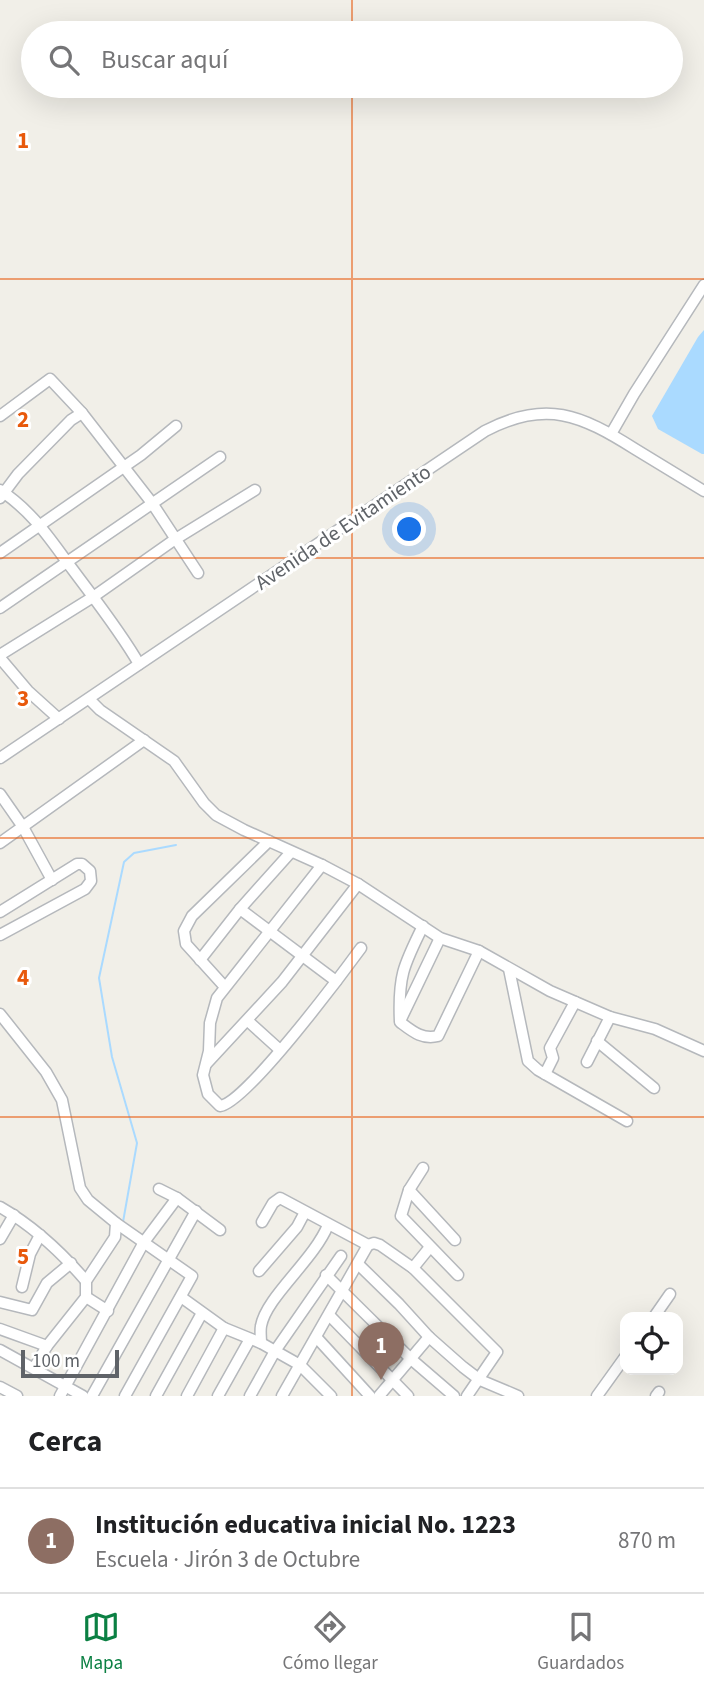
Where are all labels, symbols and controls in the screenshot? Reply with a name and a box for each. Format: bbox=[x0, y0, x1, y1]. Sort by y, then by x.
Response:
search box bbox=[21, 21, 683, 98]
icon: search bbox=[45, 41, 83, 79]
text: Buscar aquí bbox=[101, 41, 228, 78]
text: 1 bbox=[17, 124, 29, 157]
text: 2 bbox=[17, 403, 29, 436]
street label: Avenida de Evitamiento bbox=[249, 457, 437, 597]
your location bbox=[392, 512, 426, 546]
text: 3 bbox=[17, 682, 29, 715]
text: 4 bbox=[17, 961, 29, 994]
text: 5 bbox=[17, 1240, 29, 1273]
map controls bbox=[620, 1312, 683, 1375]
button: locate bbox=[620, 1312, 683, 1375]
pin: 1 bbox=[358, 1322, 404, 1380]
scale bar bbox=[21, 1347, 119, 1379]
text: 100 m bbox=[32, 1348, 80, 1375]
text: Cerca bbox=[28, 1420, 102, 1463]
text: Institución educativa inicial No. 1223 bbox=[95, 1506, 516, 1543]
text: 1 bbox=[45, 1524, 57, 1557]
text: 870 m bbox=[618, 1524, 676, 1557]
text: Escuela · Jirón 3 de Octubre bbox=[95, 1543, 360, 1576]
tab: Mapa bbox=[80, 1608, 123, 1677]
tab: Cómo llegar bbox=[282, 1608, 378, 1677]
tab: Guardados bbox=[537, 1608, 624, 1677]

